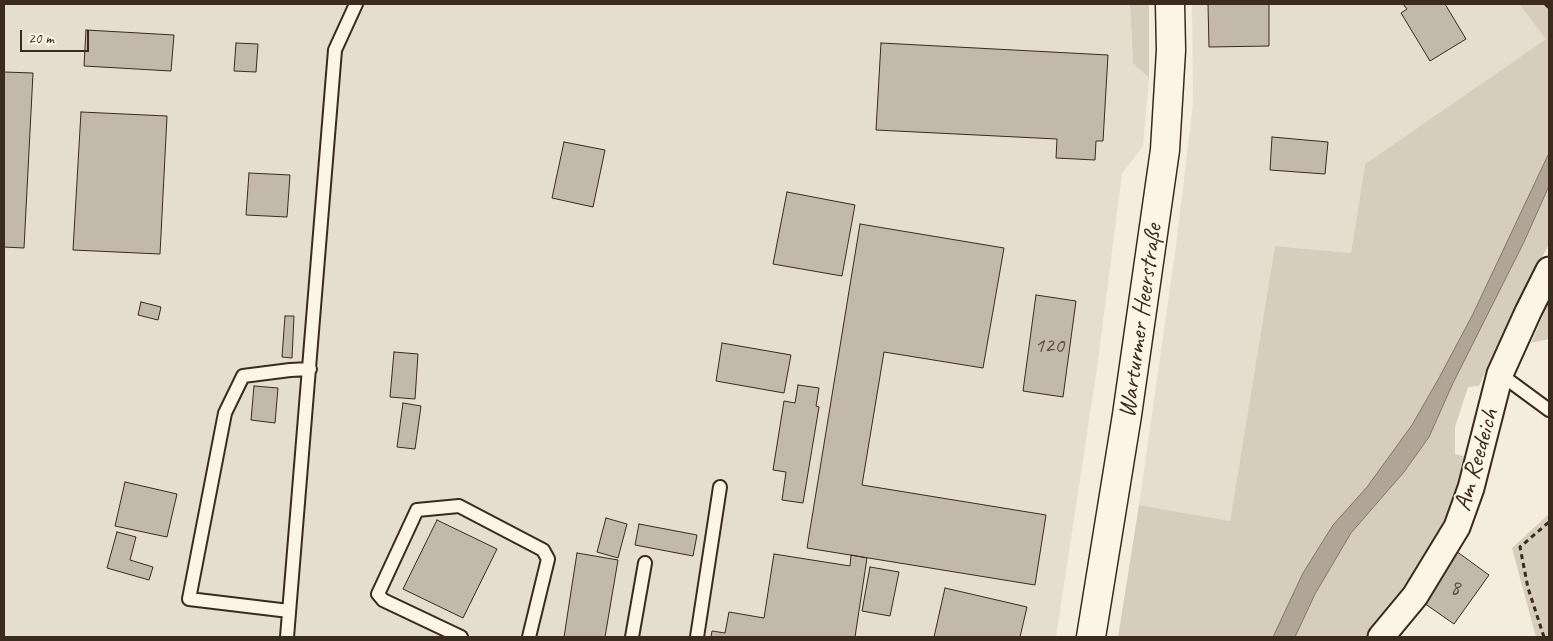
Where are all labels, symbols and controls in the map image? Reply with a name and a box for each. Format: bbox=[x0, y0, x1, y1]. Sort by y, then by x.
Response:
scale bar bbox=[22, 20, 91, 52]
text: 20 m bbox=[28, 29, 54, 48]
street label: Warturmer Heerstraße bbox=[1113, 222, 1169, 420]
house number: 120 bbox=[1034, 333, 1064, 359]
street label: Am Reedeich bbox=[1448, 406, 1506, 514]
house number: 8 bbox=[1450, 575, 1460, 601]

